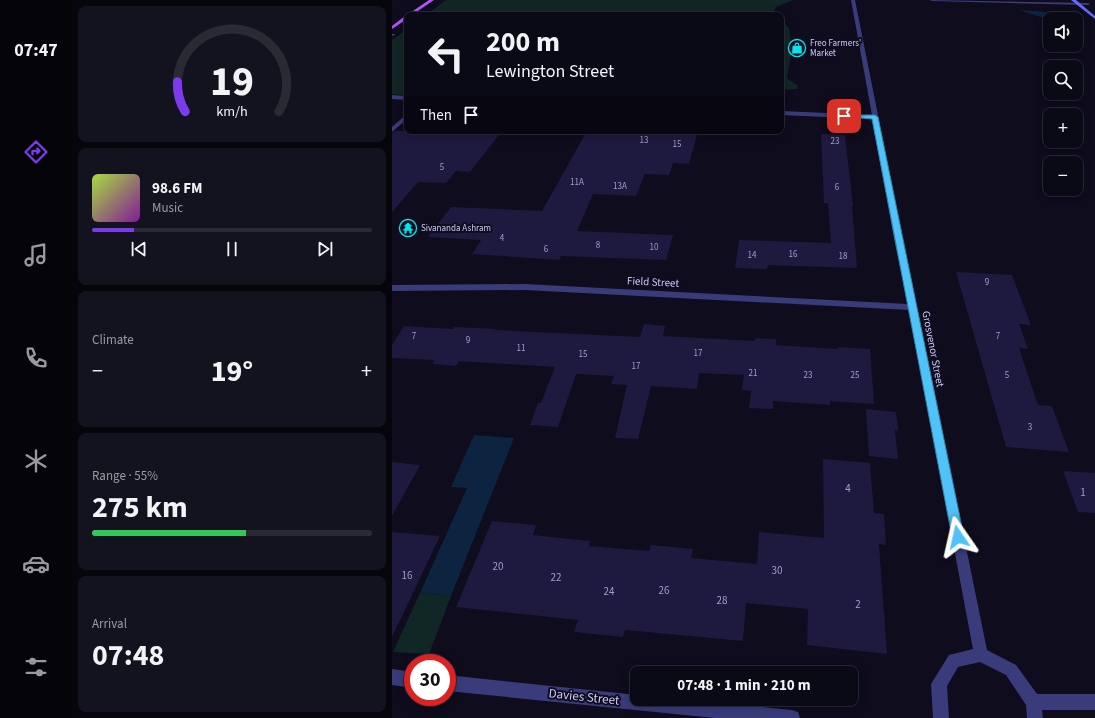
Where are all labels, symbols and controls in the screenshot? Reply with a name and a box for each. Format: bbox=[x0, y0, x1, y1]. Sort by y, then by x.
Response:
map controls bbox=[1043, 12, 1083, 196]
button: sound bbox=[1043, 12, 1083, 52]
text: 200 m bbox=[486, 22, 560, 62]
icon: left bbox=[420, 28, 472, 80]
place label: Freo Farmers' Market bbox=[810, 37, 861, 60]
text: 07:47 bbox=[14, 38, 58, 63]
shop icon: Freo Farmers' Market bbox=[787, 38, 807, 58]
text: 19 bbox=[210, 52, 254, 112]
text: Lewington Street bbox=[486, 59, 614, 84]
button: search bbox=[1043, 60, 1083, 100]
pin bbox=[827, 99, 861, 133]
text: km/h bbox=[216, 101, 248, 122]
icon: arrive bbox=[460, 104, 482, 126]
text: Then bbox=[420, 105, 452, 126]
icon: arrive bbox=[833, 105, 855, 127]
button: + bbox=[1043, 108, 1083, 148]
house number: 13 bbox=[640, 134, 649, 147]
house number: 23 bbox=[831, 135, 840, 148]
icon: directions bbox=[22, 138, 50, 166]
house number: 15 bbox=[673, 138, 682, 151]
button: − bbox=[1043, 156, 1083, 196]
house number: 5 bbox=[440, 161, 445, 174]
house number: 11A bbox=[570, 176, 584, 189]
text: 98.6 FM bbox=[152, 178, 203, 199]
house number: 13A bbox=[613, 180, 627, 193]
house number: 6 bbox=[835, 181, 840, 194]
text: Music bbox=[152, 199, 183, 217]
temple icon: Sivananda Ashram bbox=[398, 218, 418, 238]
place label: Sivananda Ashram bbox=[421, 222, 491, 235]
house number: 4 bbox=[500, 232, 505, 245]
icon: previous bbox=[128, 238, 150, 260]
icon: pause bbox=[221, 238, 243, 260]
icon: next bbox=[314, 238, 336, 260]
house number: 8 bbox=[596, 239, 601, 252]
icon: music bbox=[22, 241, 50, 269]
house number: 10 bbox=[650, 241, 659, 254]
house number: 6 bbox=[544, 243, 549, 256]
house number: 16 bbox=[789, 248, 798, 261]
house number: 14 bbox=[748, 249, 757, 262]
house number: 18 bbox=[839, 250, 848, 263]
street label: Field Street bbox=[627, 273, 680, 291]
house number: 9 bbox=[985, 276, 990, 289]
street label: Grosvenor Street bbox=[918, 310, 948, 389]
house number: 7 bbox=[412, 330, 417, 343]
house number: 7 bbox=[996, 330, 1001, 343]
text: Climate bbox=[92, 331, 134, 349]
house number: 9 bbox=[466, 334, 471, 347]
house number: 11 bbox=[517, 342, 525, 355]
icon: phone bbox=[22, 344, 50, 372]
house number: 17 bbox=[694, 347, 703, 360]
house number: 15 bbox=[579, 348, 588, 361]
text: 19° bbox=[211, 350, 253, 393]
text: − bbox=[92, 355, 103, 387]
text: + bbox=[361, 355, 372, 387]
house number: 17 bbox=[632, 360, 641, 373]
house number: 21 bbox=[749, 367, 757, 380]
house number: 23 bbox=[804, 369, 813, 382]
house number: 25 bbox=[851, 369, 860, 382]
house number: 5 bbox=[1005, 369, 1010, 382]
house number: 3 bbox=[1028, 421, 1033, 434]
icon: climate bbox=[22, 447, 50, 475]
text: Range · 55% bbox=[92, 467, 158, 485]
house number: 4 bbox=[845, 481, 851, 496]
house number: 1 bbox=[1080, 485, 1086, 500]
text: 275 km bbox=[92, 486, 188, 529]
position arrow bbox=[937, 516, 979, 558]
icon: car bbox=[22, 550, 50, 578]
house number: 20 bbox=[493, 559, 503, 574]
house number: 30 bbox=[772, 563, 782, 578]
house number: 16 bbox=[402, 568, 413, 583]
house number: 22 bbox=[551, 570, 561, 585]
house number: 26 bbox=[659, 583, 670, 598]
house number: 24 bbox=[604, 584, 615, 599]
house number: 28 bbox=[717, 593, 728, 608]
house number: 2 bbox=[855, 597, 861, 612]
text: Arrival bbox=[92, 615, 127, 633]
text: 07:48 bbox=[92, 634, 164, 677]
icon: filters bbox=[22, 653, 50, 681]
speed limit sign: 30 bbox=[404, 654, 456, 706]
text: 07:48 · 1 min · 210 m bbox=[677, 675, 811, 696]
street label: Davies Street bbox=[548, 684, 621, 710]

